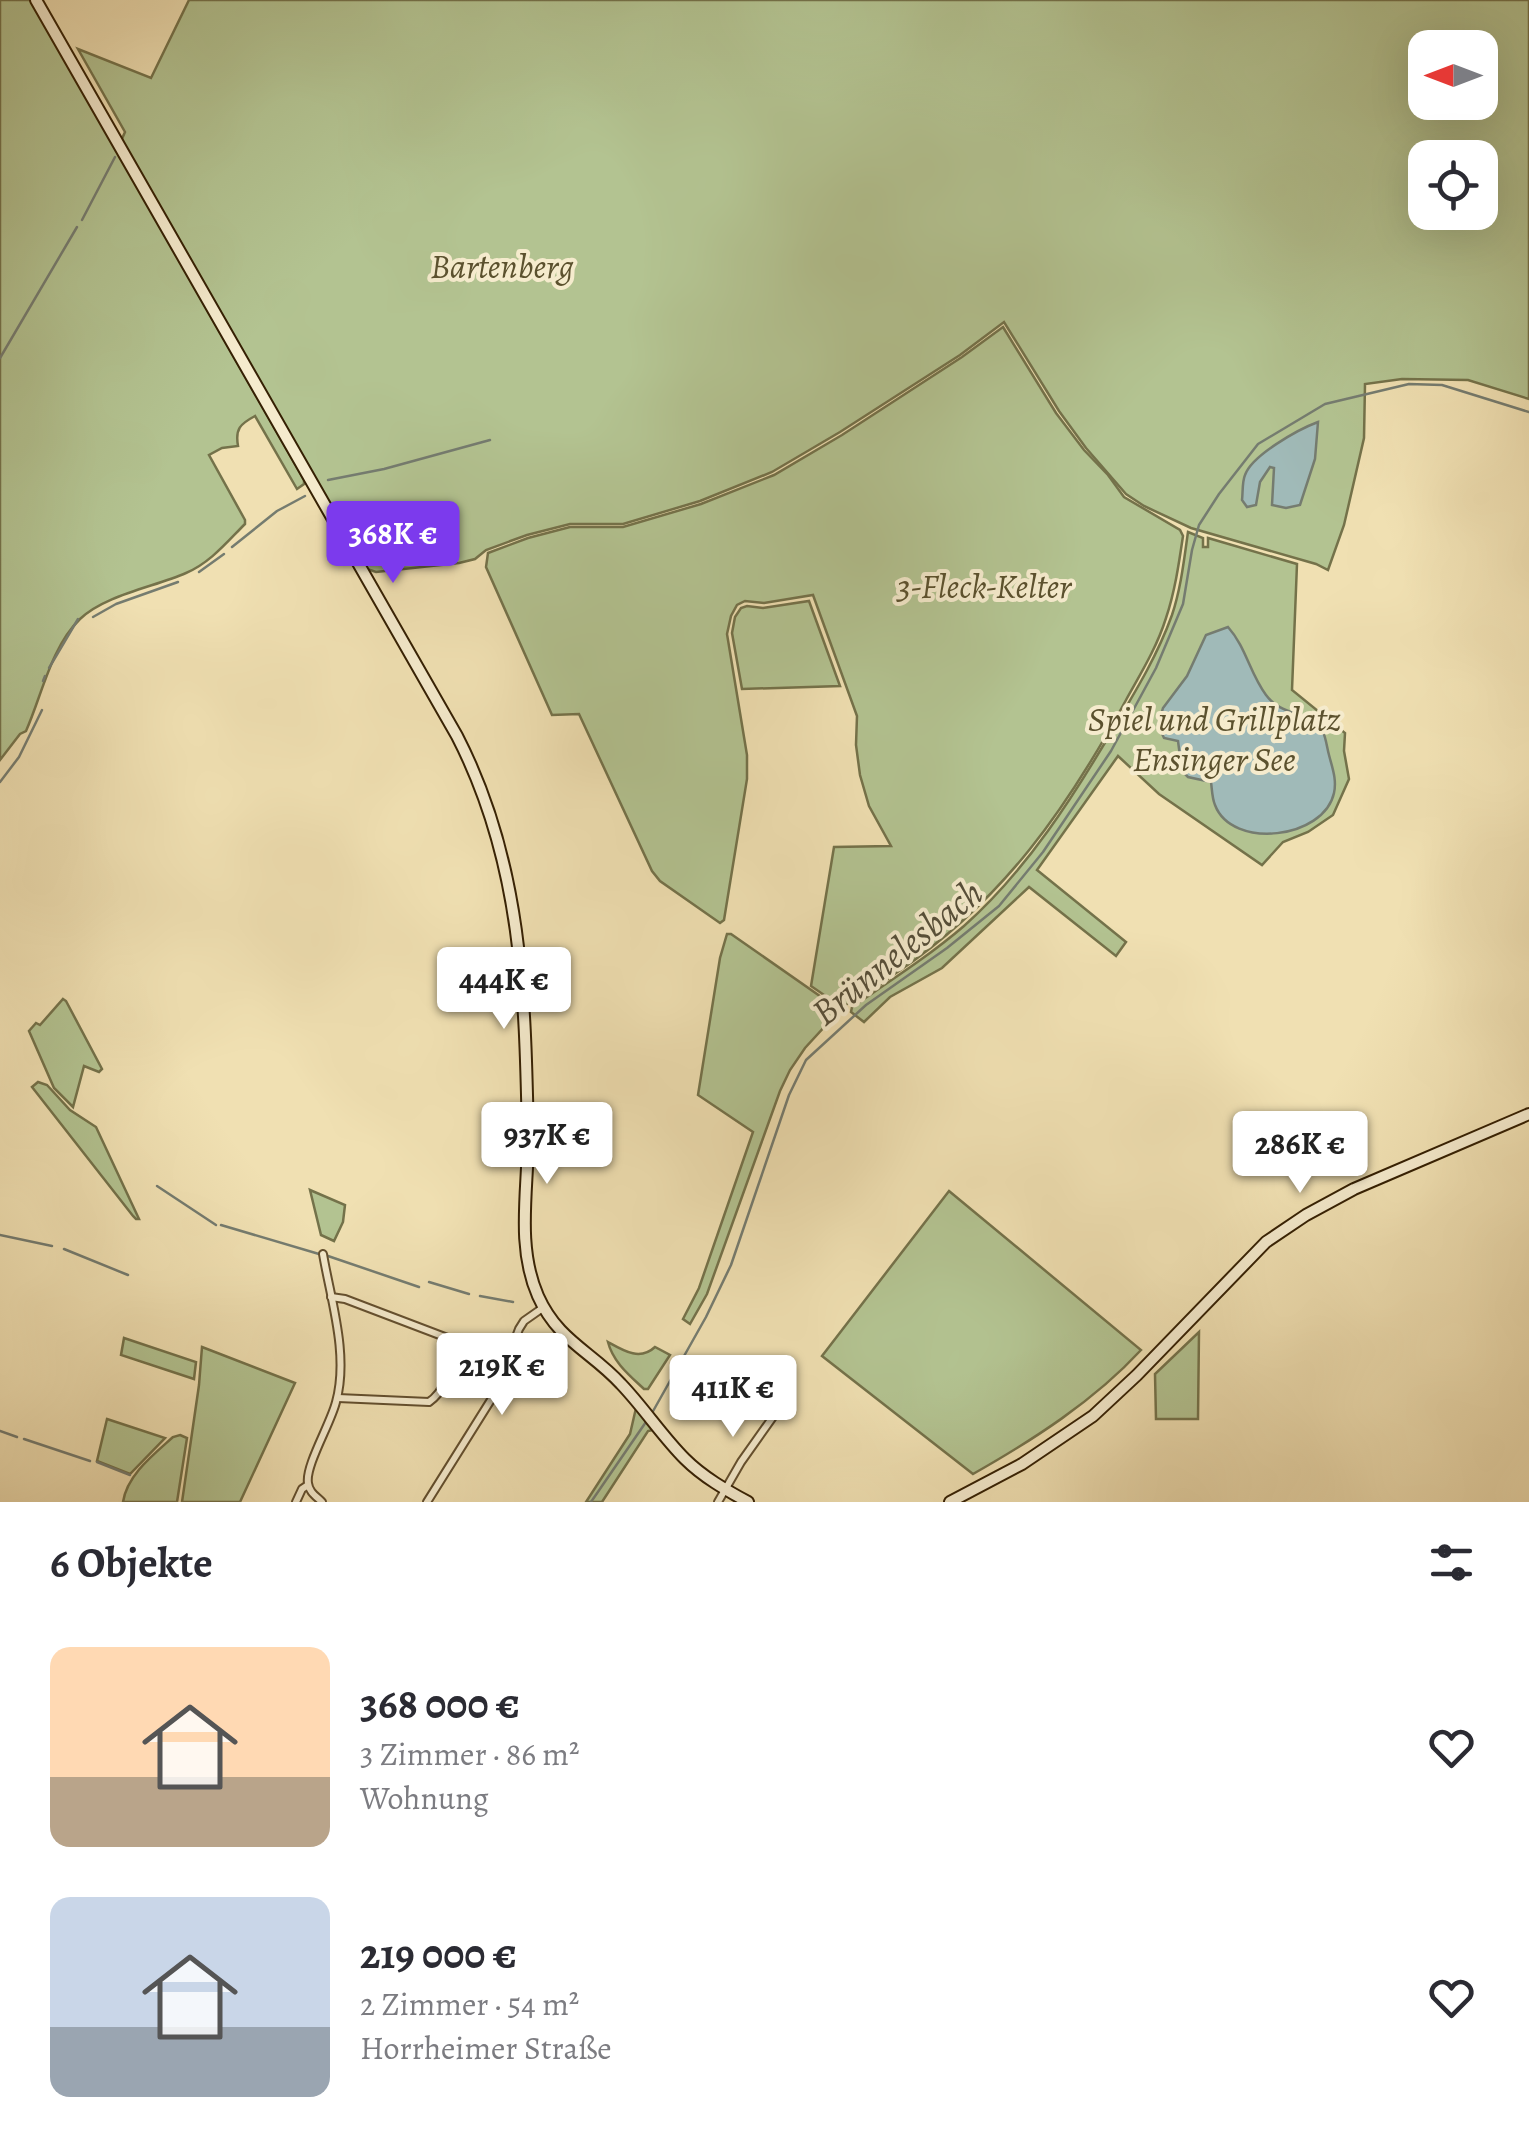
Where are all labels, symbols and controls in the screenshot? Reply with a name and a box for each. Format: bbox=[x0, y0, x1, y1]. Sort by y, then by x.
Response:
north arrow bbox=[1408, 30, 1498, 120]
map controls bbox=[1408, 30, 1498, 230]
button: locate bbox=[1408, 140, 1498, 230]
park label: Bartenberg bbox=[430, 242, 574, 290]
pin: 368K € bbox=[312, 501, 474, 586]
text: 368K € bbox=[348, 511, 438, 555]
park label: 3-Fleck-Kelter bbox=[896, 562, 1073, 610]
park label: Spiel und Grillplatz Ensinger See bbox=[1088, 695, 1340, 783]
water label: Brünnelesbach bbox=[800, 867, 994, 1037]
pin: 444K € bbox=[423, 947, 585, 1032]
text: 444K € bbox=[459, 957, 549, 1001]
pin: 937K € bbox=[466, 1102, 628, 1187]
pin: 286K € bbox=[1219, 1111, 1381, 1196]
text: 937K € bbox=[503, 1112, 591, 1156]
text: 286K € bbox=[1255, 1121, 1345, 1165]
pin: 219K € bbox=[421, 1333, 583, 1418]
text: 219K € bbox=[459, 1343, 545, 1387]
pin: 411K € bbox=[652, 1355, 814, 1440]
text: 411K € bbox=[692, 1365, 774, 1409]
text: 6 Objekte bbox=[50, 1534, 213, 1591]
icon: filters bbox=[1424, 1535, 1479, 1590]
text: 368 000 € bbox=[360, 1675, 520, 1732]
icon: home bbox=[130, 1687, 250, 1807]
icon: heart bbox=[1424, 1720, 1479, 1775]
text: 3 Zimmer · 86 m² bbox=[360, 1732, 580, 1776]
text: Wohnung bbox=[360, 1776, 489, 1820]
text: 219 000 € bbox=[360, 1925, 517, 1982]
icon: home bbox=[130, 1937, 250, 2057]
icon: heart bbox=[1424, 1970, 1479, 2025]
text: 2 Zimmer · 54 m² bbox=[360, 1982, 579, 2026]
text: Horrheimer Straße bbox=[360, 2026, 612, 2070]

